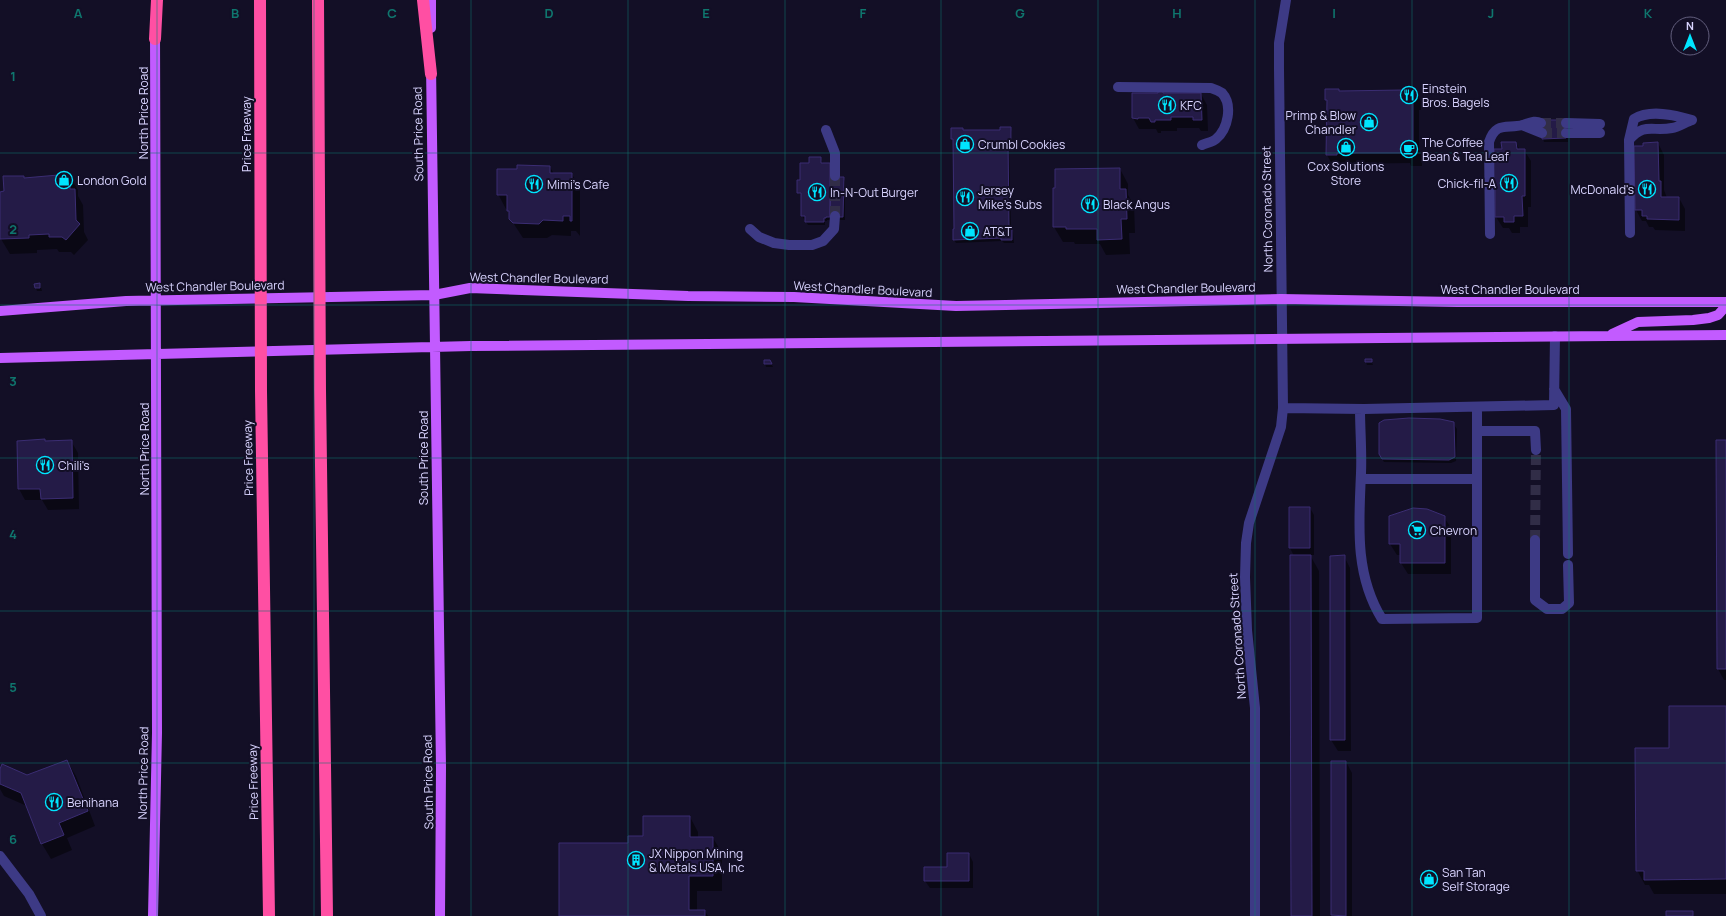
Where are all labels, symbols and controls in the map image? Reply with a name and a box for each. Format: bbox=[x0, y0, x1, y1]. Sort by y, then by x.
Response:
text: A bbox=[74, 4, 83, 22]
text: B bbox=[231, 4, 239, 22]
text: C bbox=[387, 4, 397, 22]
text: D bbox=[544, 4, 554, 22]
text: E bbox=[702, 4, 710, 22]
text: F bbox=[860, 4, 867, 22]
text: G bbox=[1015, 4, 1025, 22]
text: H bbox=[1172, 4, 1182, 22]
text: I bbox=[1332, 4, 1336, 22]
text: J bbox=[1488, 4, 1494, 22]
text: K bbox=[1644, 4, 1653, 22]
north arrow bbox=[1670, 16, 1710, 56]
text: N bbox=[1686, 18, 1694, 33]
text: 1 bbox=[10, 67, 16, 85]
street label: North Price Road bbox=[135, 67, 152, 159]
place label: Einstein Bros. Bagels bbox=[1422, 80, 1490, 111]
restaurant icon: Einstein Bros. Bagels bbox=[1399, 85, 1419, 105]
street label: South Price Road bbox=[409, 87, 427, 181]
street label: Price Freeway bbox=[238, 95, 255, 172]
restaurant icon: KFC bbox=[1157, 95, 1177, 115]
place label: KFC bbox=[1180, 97, 1202, 114]
place label: Primp & Blow Chandler bbox=[1285, 107, 1357, 138]
shop icon: Primp & Blow Chandler bbox=[1359, 112, 1379, 132]
shop icon: Crumbl Cookies bbox=[955, 134, 975, 154]
place label: The Coffee Bean & Tea Leaf bbox=[1422, 134, 1510, 165]
place label: Crumbl Cookies bbox=[978, 136, 1065, 153]
shop icon: Cox Solutions Store bbox=[1336, 137, 1356, 157]
cafe icon: The Coffee Bean & Tea Leaf bbox=[1399, 139, 1419, 159]
street label: North Coronado Street bbox=[1257, 145, 1277, 272]
place label: Cox Solutions Store bbox=[1308, 158, 1384, 189]
shop icon: London Gold bbox=[54, 170, 74, 190]
place label: London Gold bbox=[77, 172, 147, 189]
restaurant icon: Chick-fil-A bbox=[1499, 173, 1519, 193]
restaurant icon: Mimi's Cafe bbox=[524, 174, 544, 194]
place label: Chick-fil-A bbox=[1438, 175, 1496, 192]
place label: Mimi's Cafe bbox=[547, 176, 609, 193]
restaurant icon: McDonald's bbox=[1637, 179, 1657, 199]
place label: McDonald's bbox=[1571, 181, 1634, 198]
restaurant icon: In-N-Out Burger bbox=[807, 182, 827, 202]
place label: Jersey Mike's Subs bbox=[978, 182, 1042, 213]
place label: In-N-Out Burger bbox=[830, 184, 919, 201]
restaurant icon: Jersey Mike's Subs bbox=[955, 187, 975, 207]
restaurant icon: Black Angus bbox=[1080, 194, 1100, 214]
place label: Black Angus bbox=[1103, 196, 1170, 213]
text: 2 bbox=[9, 220, 17, 238]
shop icon: AT&T bbox=[960, 221, 980, 241]
place label: AT&T bbox=[983, 223, 1013, 240]
street label: West Chandler Boulevard bbox=[469, 268, 609, 288]
street label: West Chandler Boulevard bbox=[145, 276, 285, 296]
street label: West Chandler Boulevard bbox=[793, 277, 933, 301]
street label: West Chandler Boulevard bbox=[1116, 278, 1256, 298]
street label: West Chandler Boulevard bbox=[1440, 281, 1580, 298]
text: 3 bbox=[9, 372, 17, 390]
street label: North Price Road bbox=[136, 403, 153, 495]
street label: South Price Road bbox=[415, 411, 432, 505]
street label: Price Freeway bbox=[239, 419, 257, 496]
restaurant icon: Chili's bbox=[35, 455, 55, 475]
place label: Chili's bbox=[58, 457, 90, 474]
supermarket icon: Chevron bbox=[1407, 520, 1427, 540]
place label: Chevron bbox=[1430, 522, 1477, 539]
text: 4 bbox=[9, 525, 17, 543]
street label: North Coronado Street bbox=[1224, 572, 1250, 700]
text: 5 bbox=[9, 678, 17, 696]
street label: North Price Road bbox=[134, 727, 152, 819]
street label: South Price Road bbox=[419, 735, 437, 829]
street label: Price Freeway bbox=[244, 743, 262, 820]
restaurant icon: Benihana bbox=[44, 792, 64, 812]
place label: Benihana bbox=[67, 794, 119, 811]
text: 6 bbox=[9, 830, 17, 848]
place label: JX Nippon Mining & Metals USA, Inc bbox=[649, 845, 745, 876]
building icon: JX Nippon Mining & Metals USA, Inc bbox=[626, 850, 646, 870]
place label: San Tan Self Storage bbox=[1442, 864, 1510, 895]
shop icon: San Tan Self Storage bbox=[1419, 869, 1439, 889]

